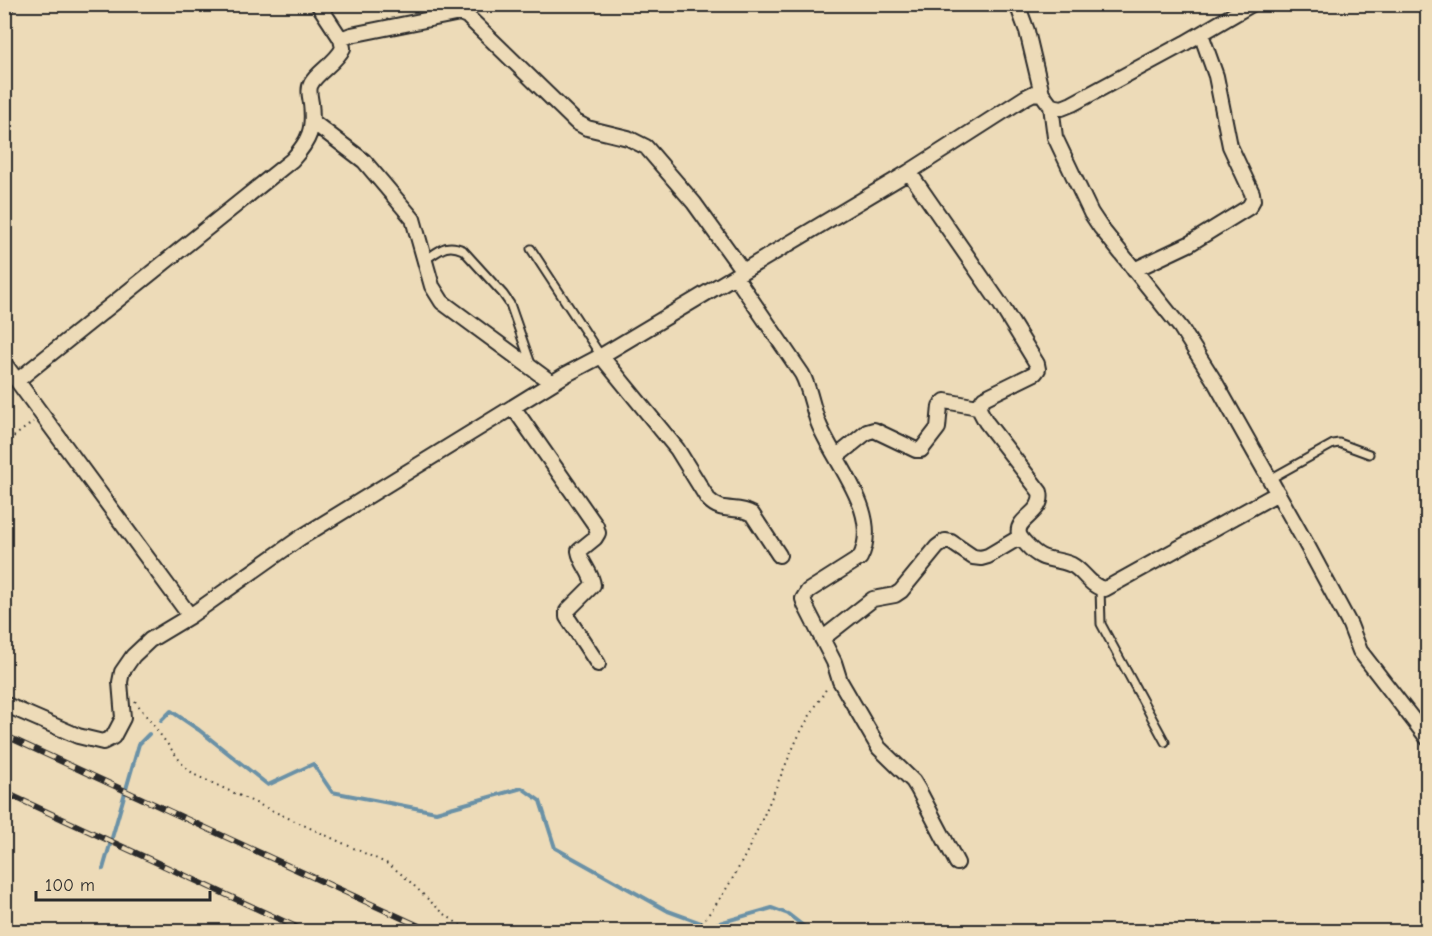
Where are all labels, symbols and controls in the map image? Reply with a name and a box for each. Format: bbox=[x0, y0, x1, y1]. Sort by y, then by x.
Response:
scale bar bbox=[36, 864, 210, 902]
text: 100 m bbox=[45, 875, 95, 896]

